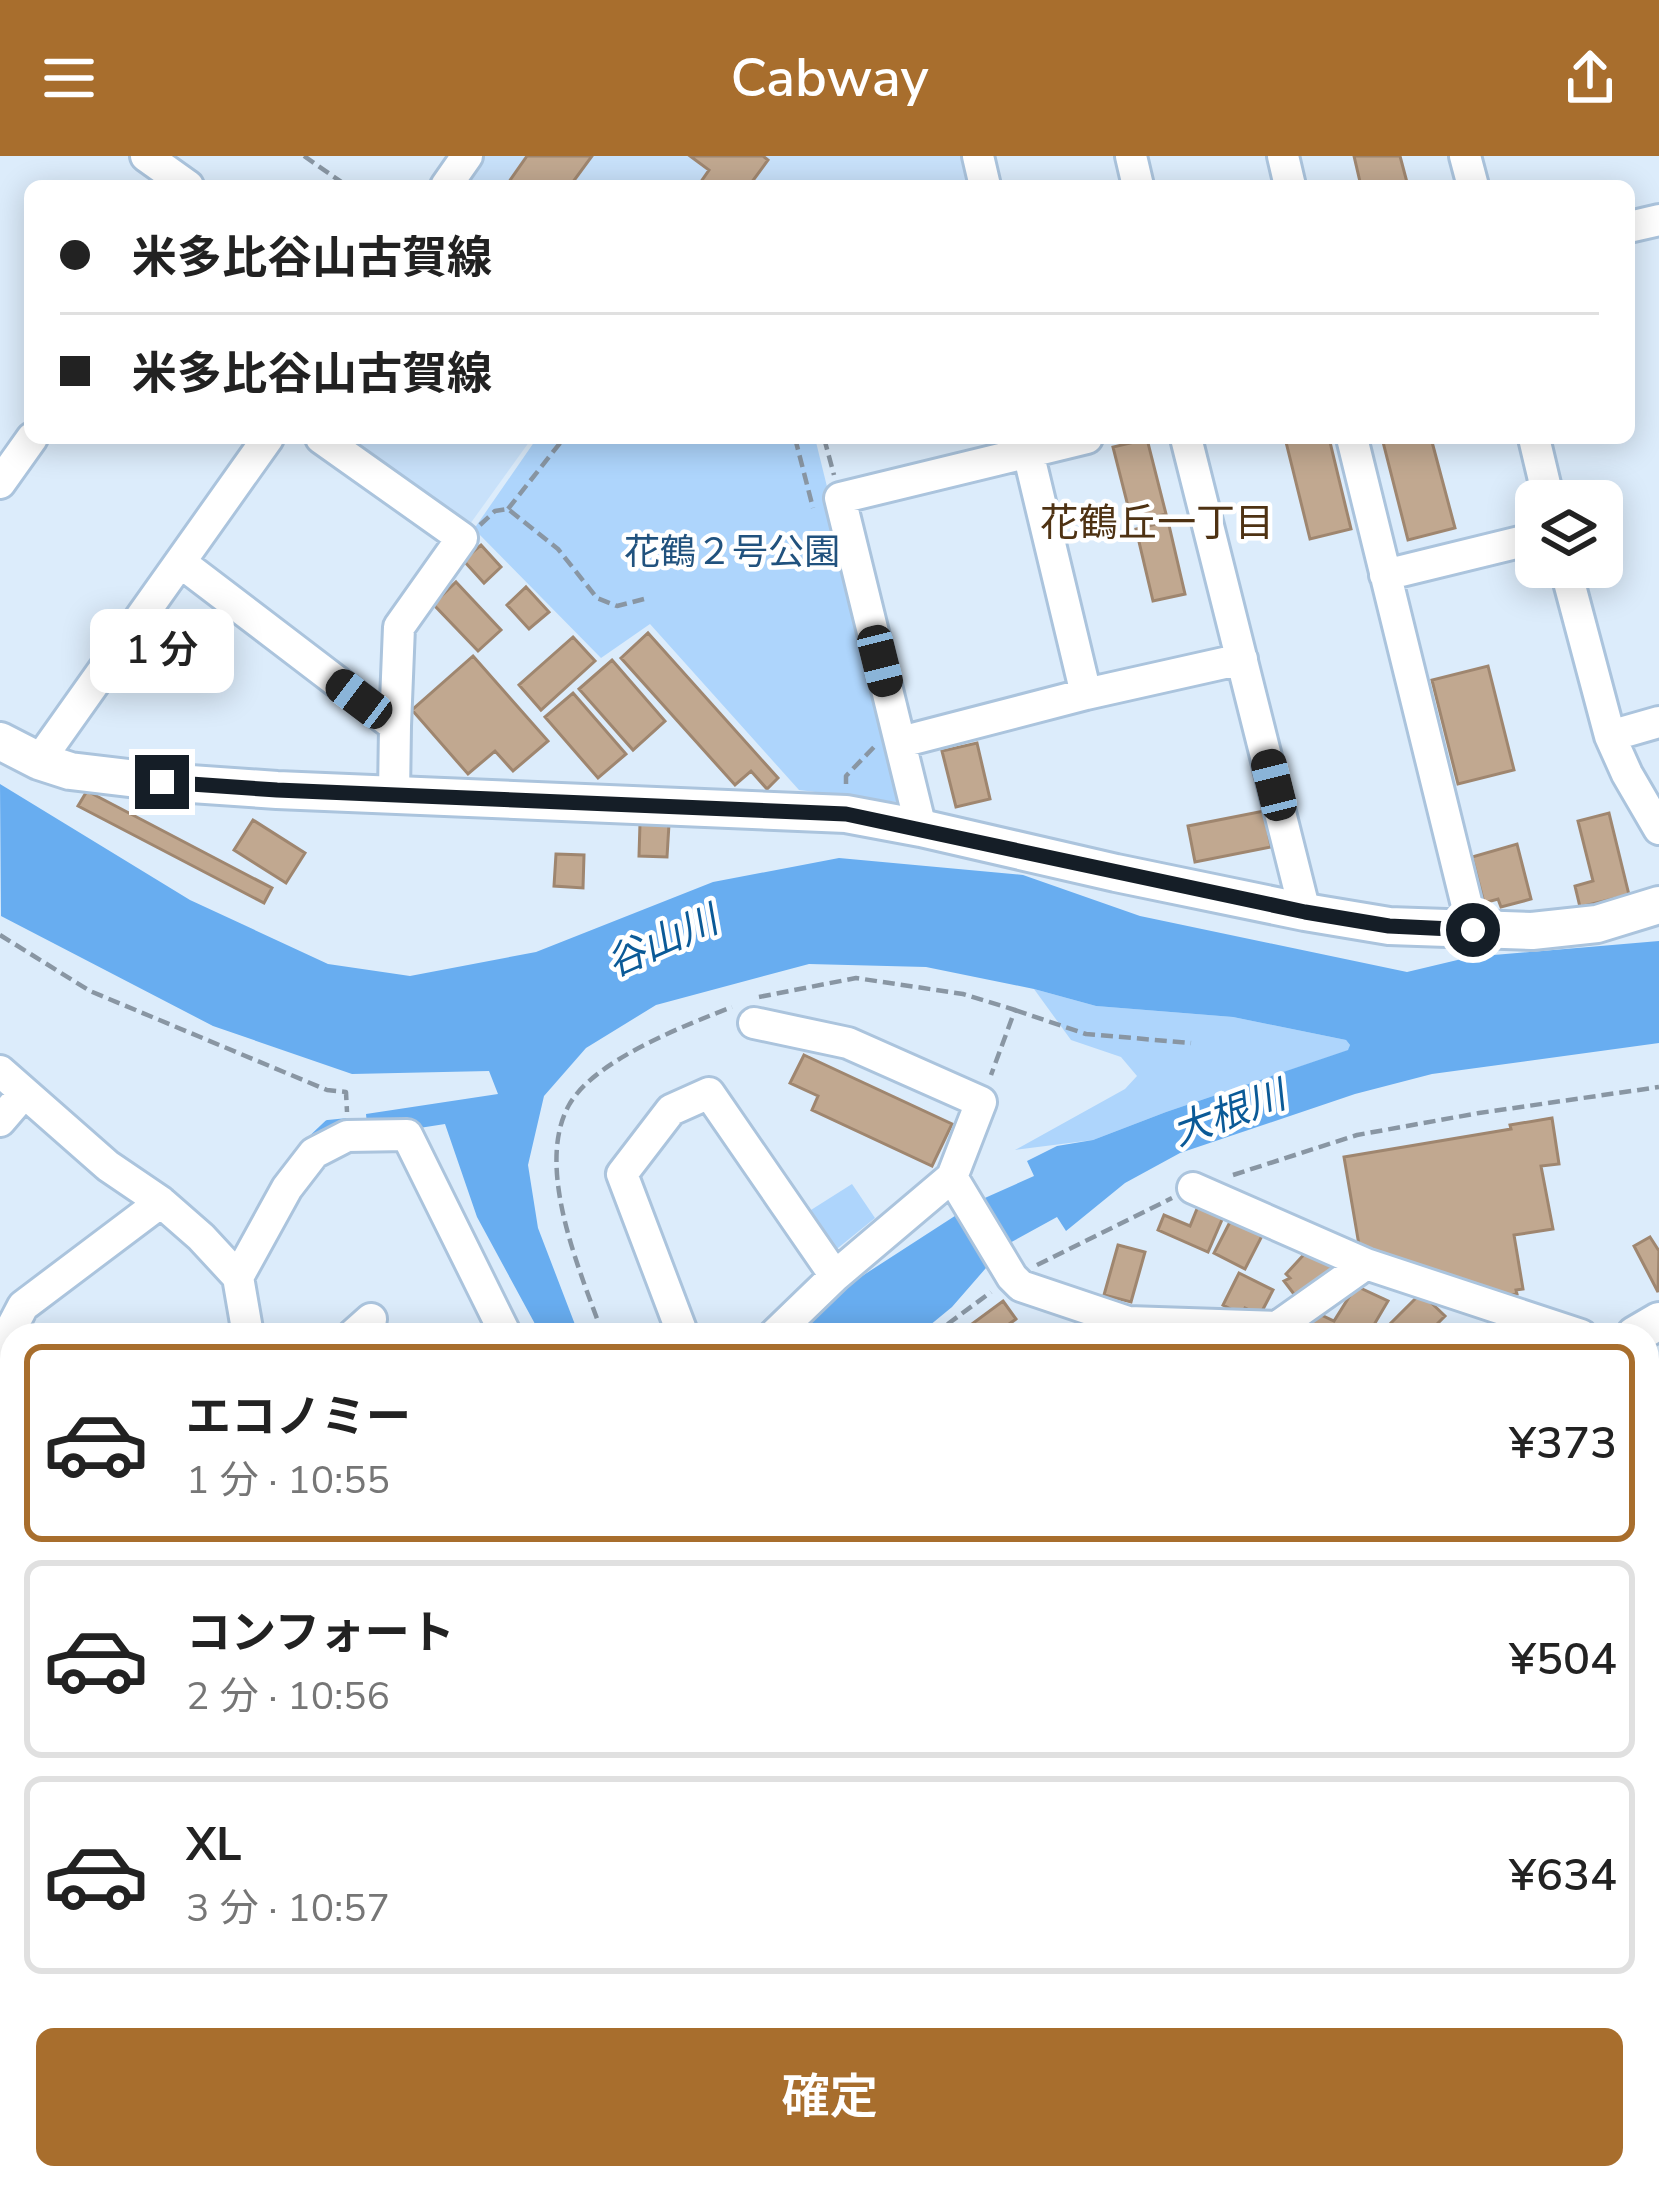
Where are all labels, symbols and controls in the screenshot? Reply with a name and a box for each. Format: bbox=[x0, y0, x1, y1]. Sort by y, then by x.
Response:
text: Cabway bbox=[731, 41, 928, 115]
icon: menu bbox=[36, 45, 102, 111]
icon: share bbox=[1557, 45, 1623, 111]
text: 米多比谷山古賀線 bbox=[132, 228, 492, 289]
text: 米多比谷山古賀線 bbox=[132, 344, 492, 405]
map controls bbox=[1515, 480, 1623, 588]
button: layers bbox=[1515, 480, 1623, 588]
district label: 花鶴丘一丁目 bbox=[1040, 497, 1274, 550]
park label: 花鶴２号公園 bbox=[624, 528, 840, 577]
callout: 1 分 bbox=[90, 608, 234, 692]
car bbox=[854, 622, 906, 700]
text: 1 分 bbox=[126, 624, 198, 677]
car bbox=[319, 663, 399, 735]
car bbox=[1248, 746, 1300, 824]
route end bbox=[135, 755, 189, 809]
water label: 谷山川 bbox=[598, 892, 730, 990]
route start bbox=[1446, 903, 1500, 957]
water label: 大根川 bbox=[1165, 1068, 1297, 1159]
text: エコノミー bbox=[186, 1387, 411, 1448]
icon: car bbox=[42, 1389, 150, 1497]
text: ¥373 bbox=[1509, 1413, 1617, 1474]
text: 1 分 · 10:55 bbox=[186, 1454, 390, 1507]
text: コンフォート bbox=[186, 1603, 455, 1664]
icon: car bbox=[42, 1605, 150, 1713]
text: ¥504 bbox=[1509, 1629, 1617, 1690]
text: 2 分 · 10:56 bbox=[186, 1670, 390, 1723]
text: XL bbox=[186, 1815, 242, 1876]
icon: car bbox=[42, 1821, 150, 1929]
text: ¥634 bbox=[1509, 1845, 1617, 1906]
text: 3 分 · 10:57 bbox=[186, 1882, 390, 1935]
button: 確定 bbox=[36, 2028, 1623, 2166]

